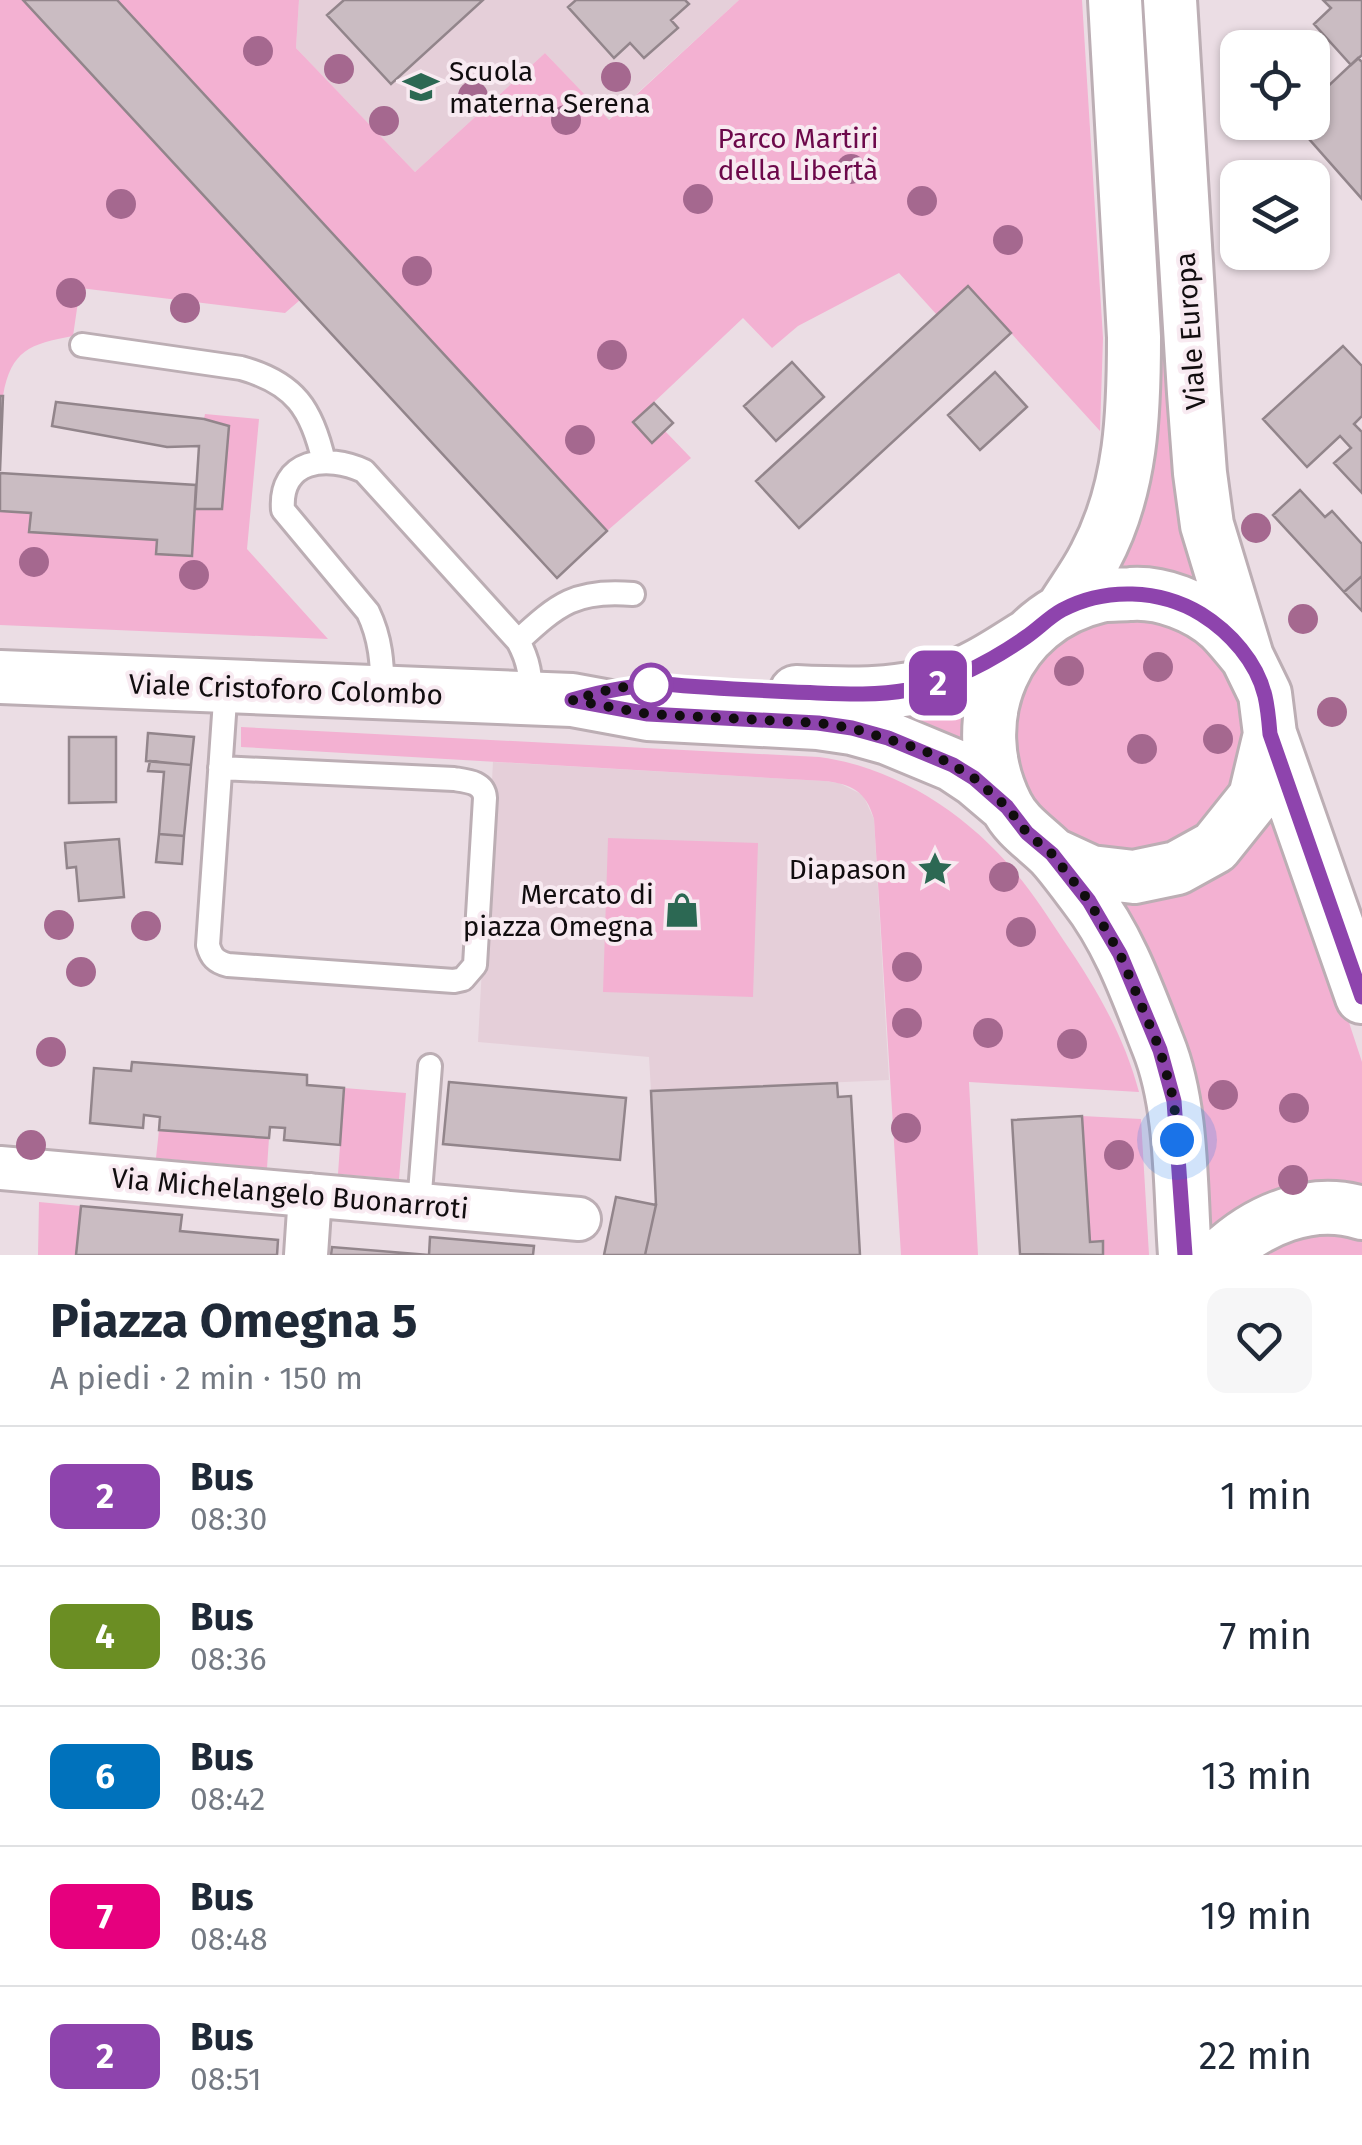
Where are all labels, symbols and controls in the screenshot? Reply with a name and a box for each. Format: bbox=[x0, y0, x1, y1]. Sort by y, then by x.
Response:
map controls bbox=[1220, 30, 1330, 270]
button: locate bbox=[1220, 30, 1330, 140]
place label: Scuola materna Serena bbox=[449, 55, 650, 120]
school or university icon: Scuola materna Serena bbox=[402, 68, 440, 106]
park label: Parco Martiri della Libertà bbox=[717, 122, 879, 187]
button: layers bbox=[1220, 160, 1330, 270]
street label: Viale Europa bbox=[1169, 251, 1212, 411]
line badge: 2 bbox=[906, 650, 970, 716]
text: 2 bbox=[929, 662, 947, 704]
unlabelled marker bbox=[630, 664, 672, 706]
street label: Viale Cristoforo Colombo bbox=[128, 668, 444, 711]
place icon: Diapason bbox=[916, 850, 954, 888]
place label: Diapason bbox=[789, 853, 907, 886]
place label: Mercato di piazza Omegna bbox=[463, 878, 654, 943]
shop icon: Mercato di piazza Omegna bbox=[663, 891, 701, 929]
your location bbox=[1152, 1115, 1202, 1165]
street label: Via Michelangelo Buonarroti bbox=[110, 1161, 470, 1226]
button: heart bbox=[1207, 1288, 1312, 1393]
text: Piazza Omegna 5 bbox=[50, 1292, 417, 1350]
text: A piedi · 2 min · 150 m bbox=[50, 1359, 363, 1397]
text: Bus bbox=[190, 1454, 254, 1500]
text: 1 min bbox=[1220, 1473, 1312, 1519]
text: 2 bbox=[96, 1475, 114, 1517]
text: 08:30 bbox=[190, 1500, 267, 1538]
text: Bus bbox=[190, 1594, 254, 1640]
text: 7 min bbox=[1220, 1613, 1312, 1659]
text: 4 bbox=[95, 1615, 115, 1657]
text: 08:36 bbox=[190, 1640, 266, 1678]
text: Bus bbox=[190, 1734, 254, 1780]
text: 13 min bbox=[1201, 1753, 1312, 1799]
text: 6 bbox=[95, 1755, 115, 1797]
text: 08:42 bbox=[190, 1780, 265, 1818]
text: Bus bbox=[190, 1874, 254, 1920]
text: 19 min bbox=[1200, 1893, 1312, 1939]
text: 7 bbox=[97, 1895, 113, 1937]
text: 08:48 bbox=[190, 1920, 268, 1958]
text: Bus bbox=[190, 2014, 254, 2060]
text: 22 min bbox=[1199, 2033, 1312, 2079]
text: 2 bbox=[96, 2035, 114, 2077]
text: 08:51 bbox=[190, 2060, 262, 2098]

